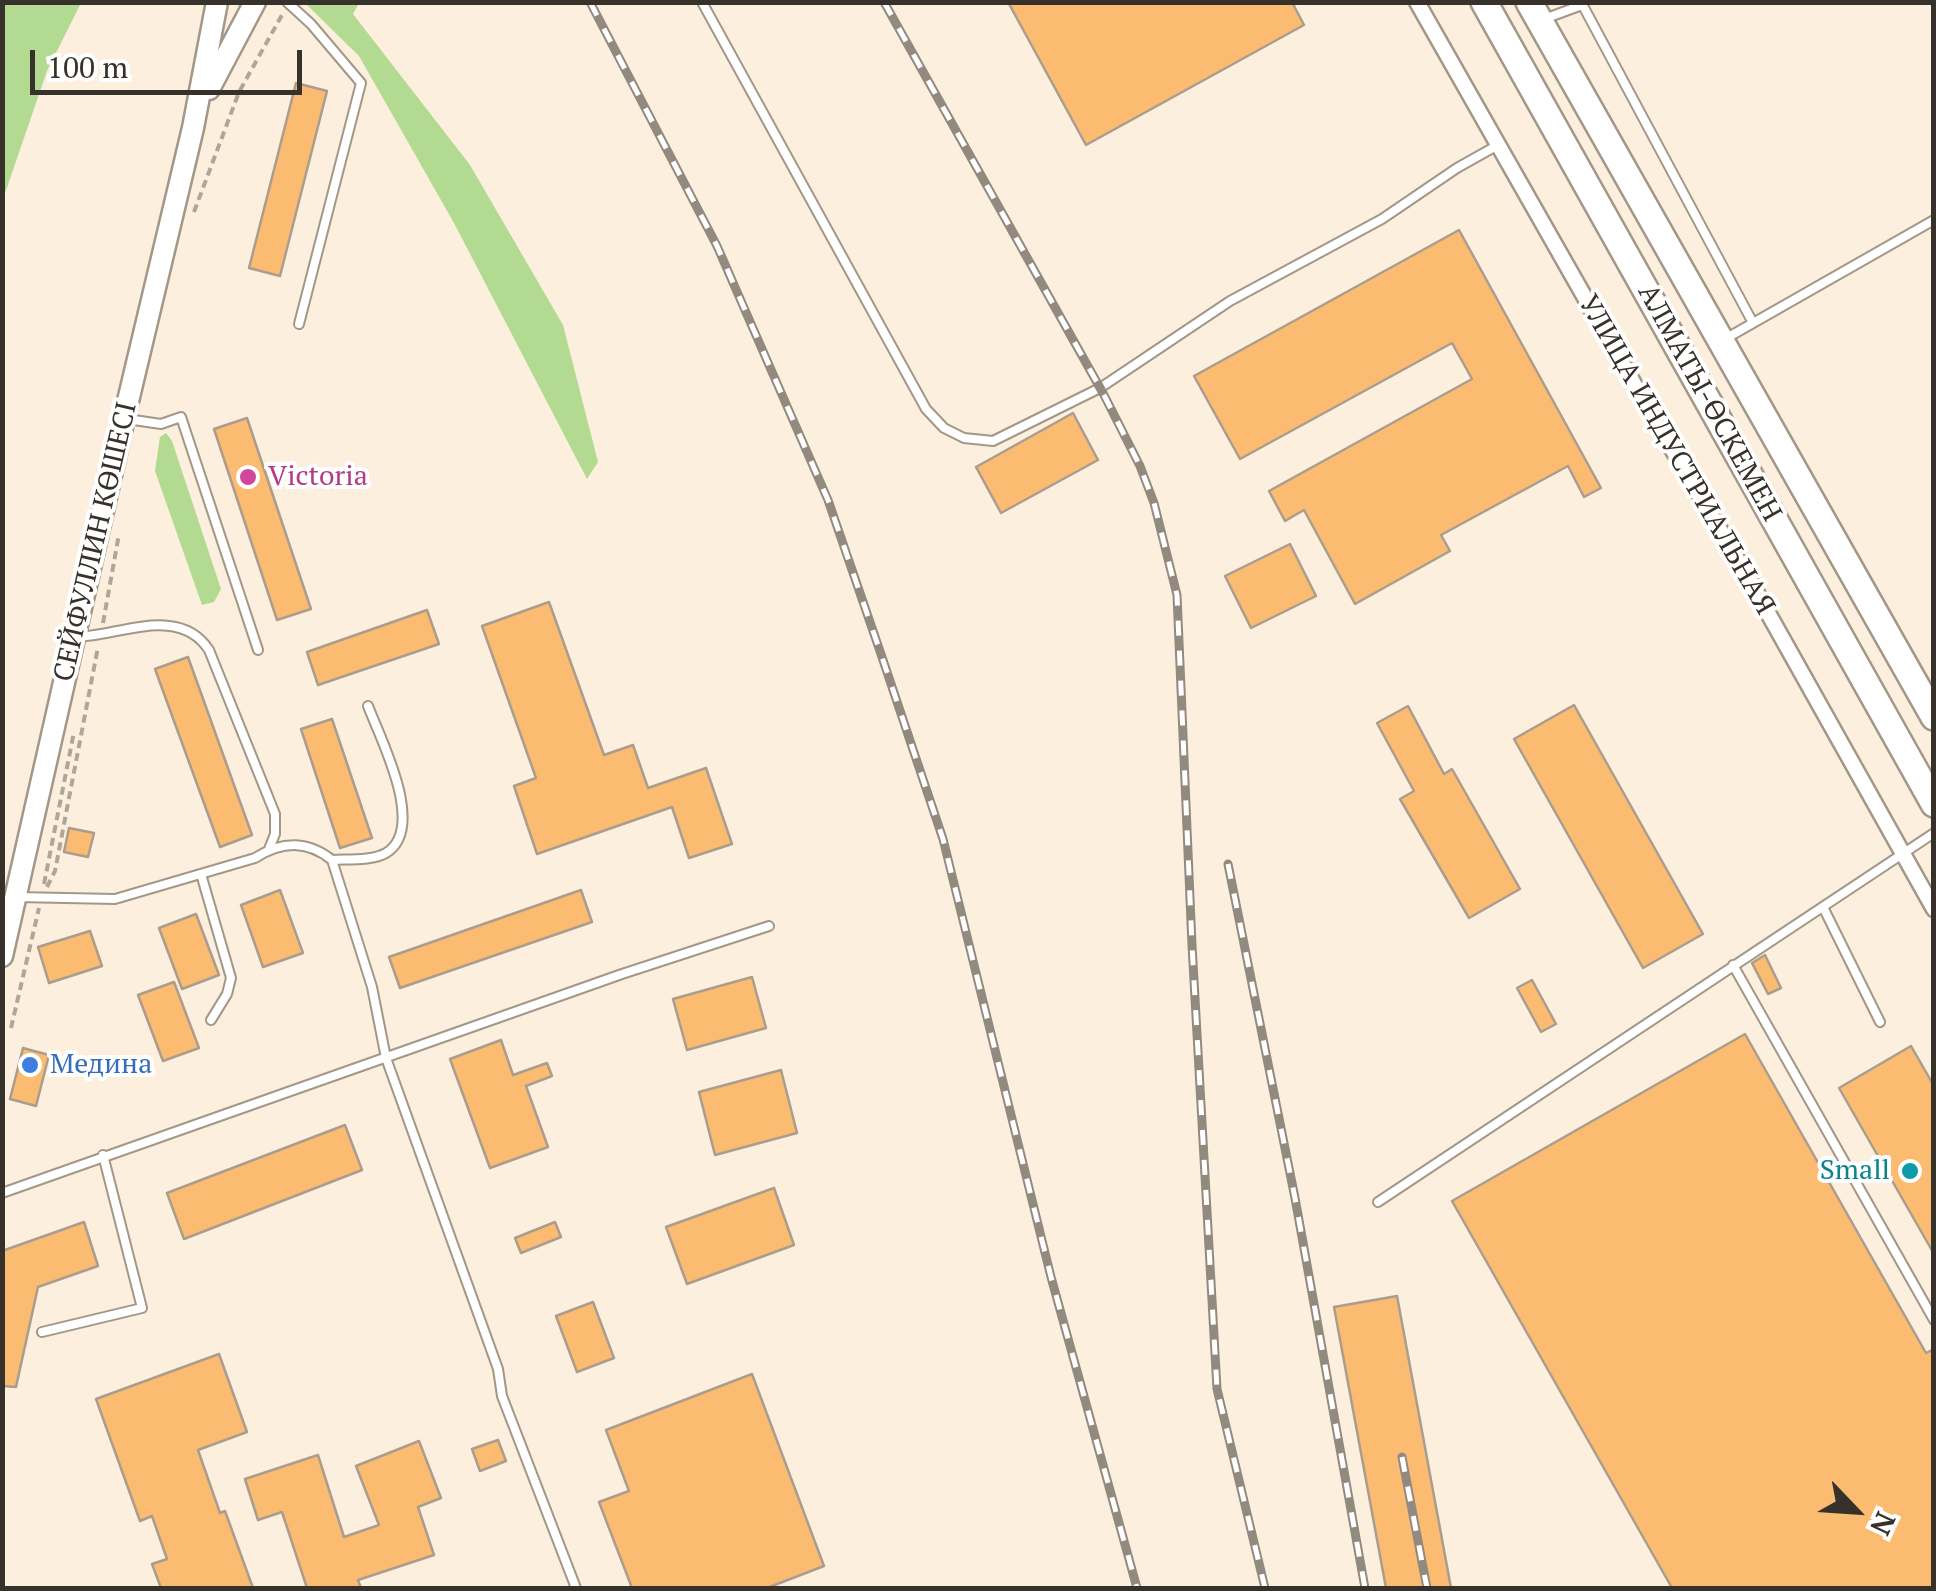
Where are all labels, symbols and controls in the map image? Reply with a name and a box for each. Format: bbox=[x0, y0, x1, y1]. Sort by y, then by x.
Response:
scale bar bbox=[35, 30, 308, 92]
text: 100 m bbox=[47, 47, 128, 87]
street label: АЛМАТЫ-ӨСКЕМЕН bbox=[1630, 279, 1788, 527]
street label: УЛИЦА ИНДУСТРИАЛЬНАЯ bbox=[1571, 289, 1781, 621]
street label: СЕЙФУЛЛИН КӨШЕСІ bbox=[47, 399, 145, 685]
place label: Victoria bbox=[268, 460, 368, 494]
marker: Victoria bbox=[237, 466, 259, 488]
place label: Медина bbox=[50, 1048, 152, 1082]
marker: Медина bbox=[19, 1054, 41, 1076]
place label: Small bbox=[1820, 1154, 1890, 1188]
marker: Small bbox=[1899, 1160, 1921, 1182]
north arrow bbox=[1806, 1461, 1906, 1561]
text: N bbox=[1862, 1506, 1905, 1541]

